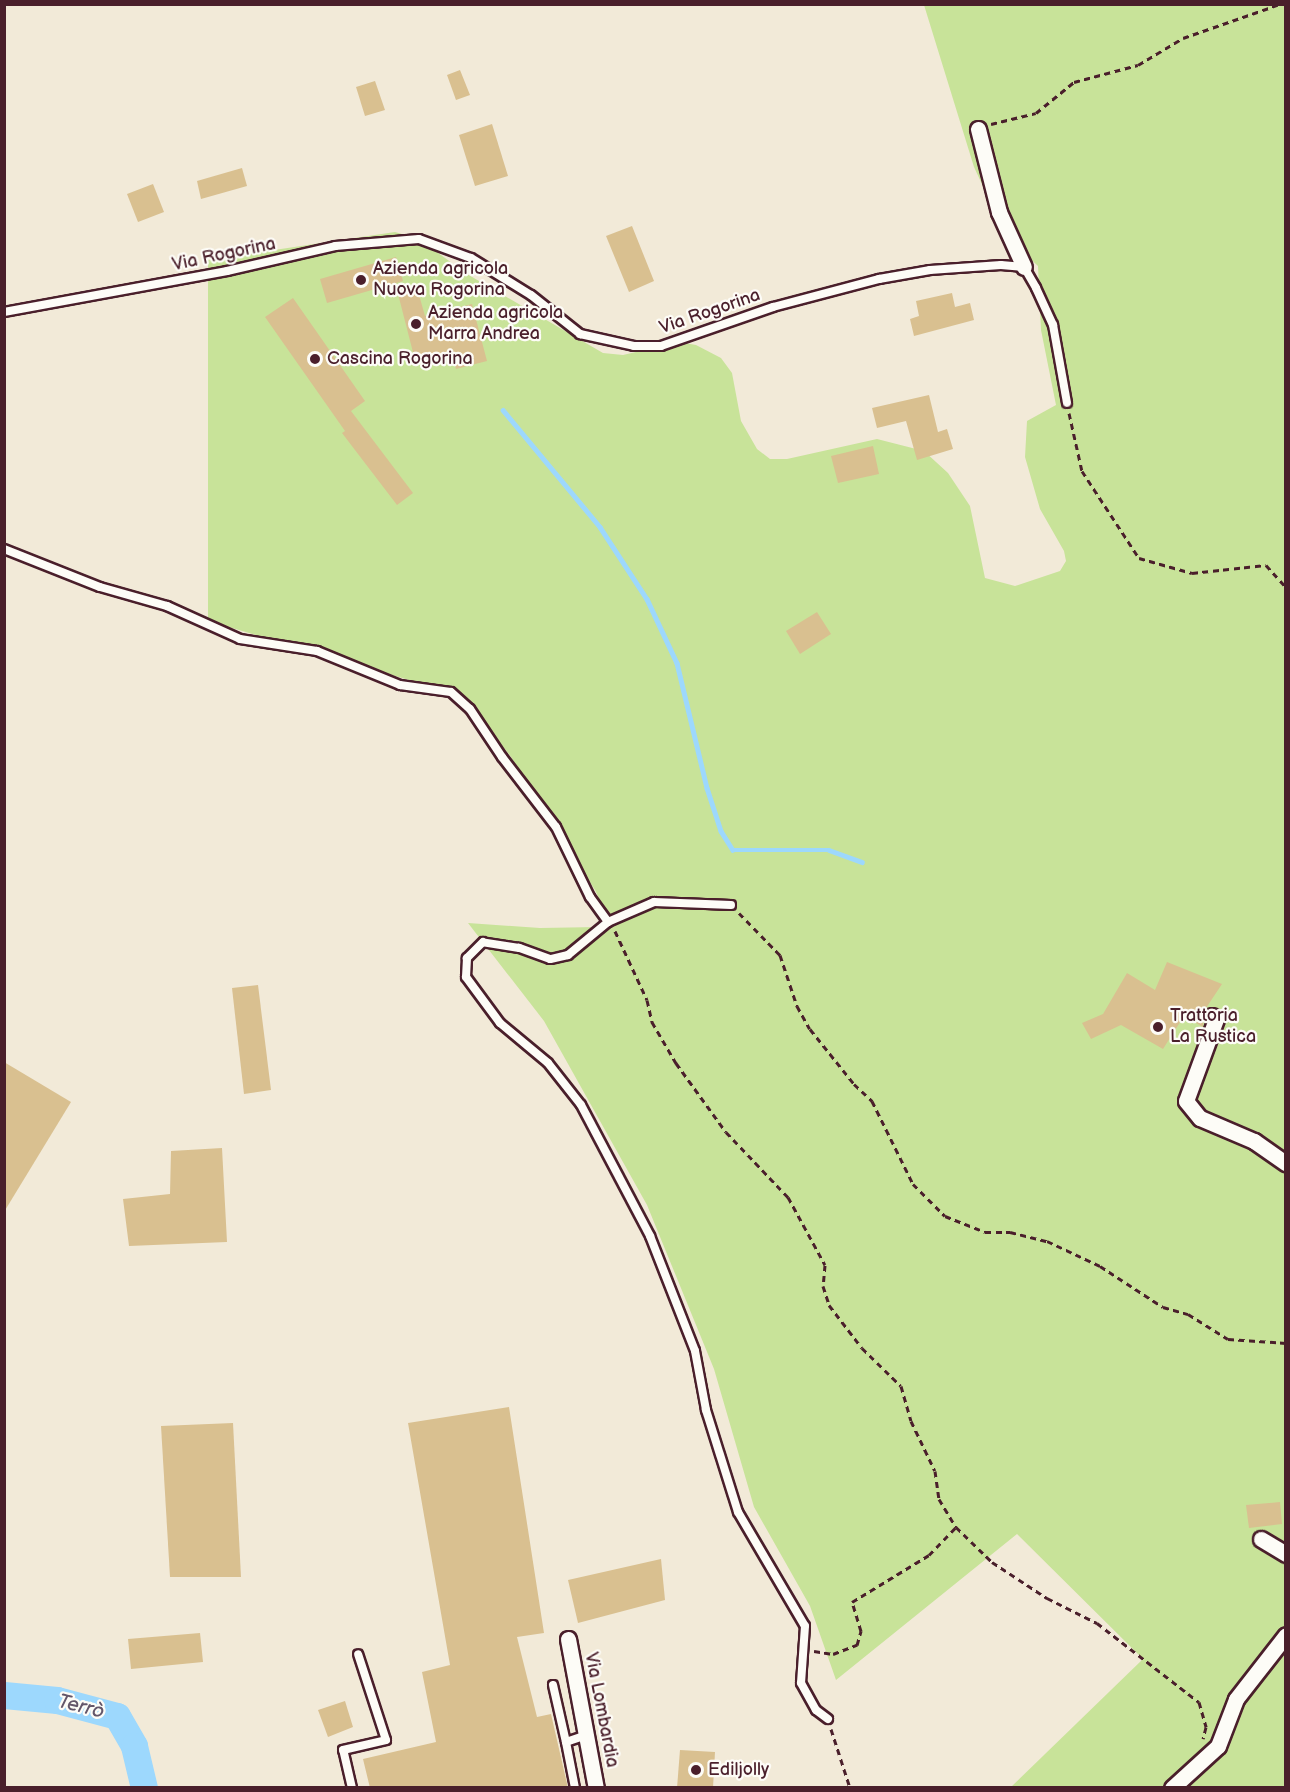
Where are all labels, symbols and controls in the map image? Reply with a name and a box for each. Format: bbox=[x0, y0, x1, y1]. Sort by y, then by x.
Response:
street label: Via Rogorina bbox=[170, 234, 278, 276]
place label: Azienda agricola Nuova Rogorina bbox=[373, 259, 508, 302]
marker: Azienda agricola Nuova Rogorina bbox=[354, 273, 368, 287]
street label: Via Rogorina bbox=[657, 285, 763, 339]
place label: Azienda agricola Marra Andrea bbox=[428, 303, 563, 346]
marker: Azienda agricola Marra Andrea bbox=[409, 317, 423, 331]
place label: Cascina Rogorina bbox=[327, 348, 473, 370]
marker: Cascina Rogorina bbox=[308, 352, 322, 366]
place label: Trattoria La Rustica bbox=[1170, 1006, 1256, 1048]
marker: Trattoria La Rustica bbox=[1151, 1020, 1165, 1034]
street label: Via Lombardia bbox=[579, 1651, 623, 1769]
water label: Terrò bbox=[55, 1690, 107, 1724]
place label: Ediljolly bbox=[708, 1759, 769, 1781]
marker: Ediljolly bbox=[689, 1763, 703, 1777]

